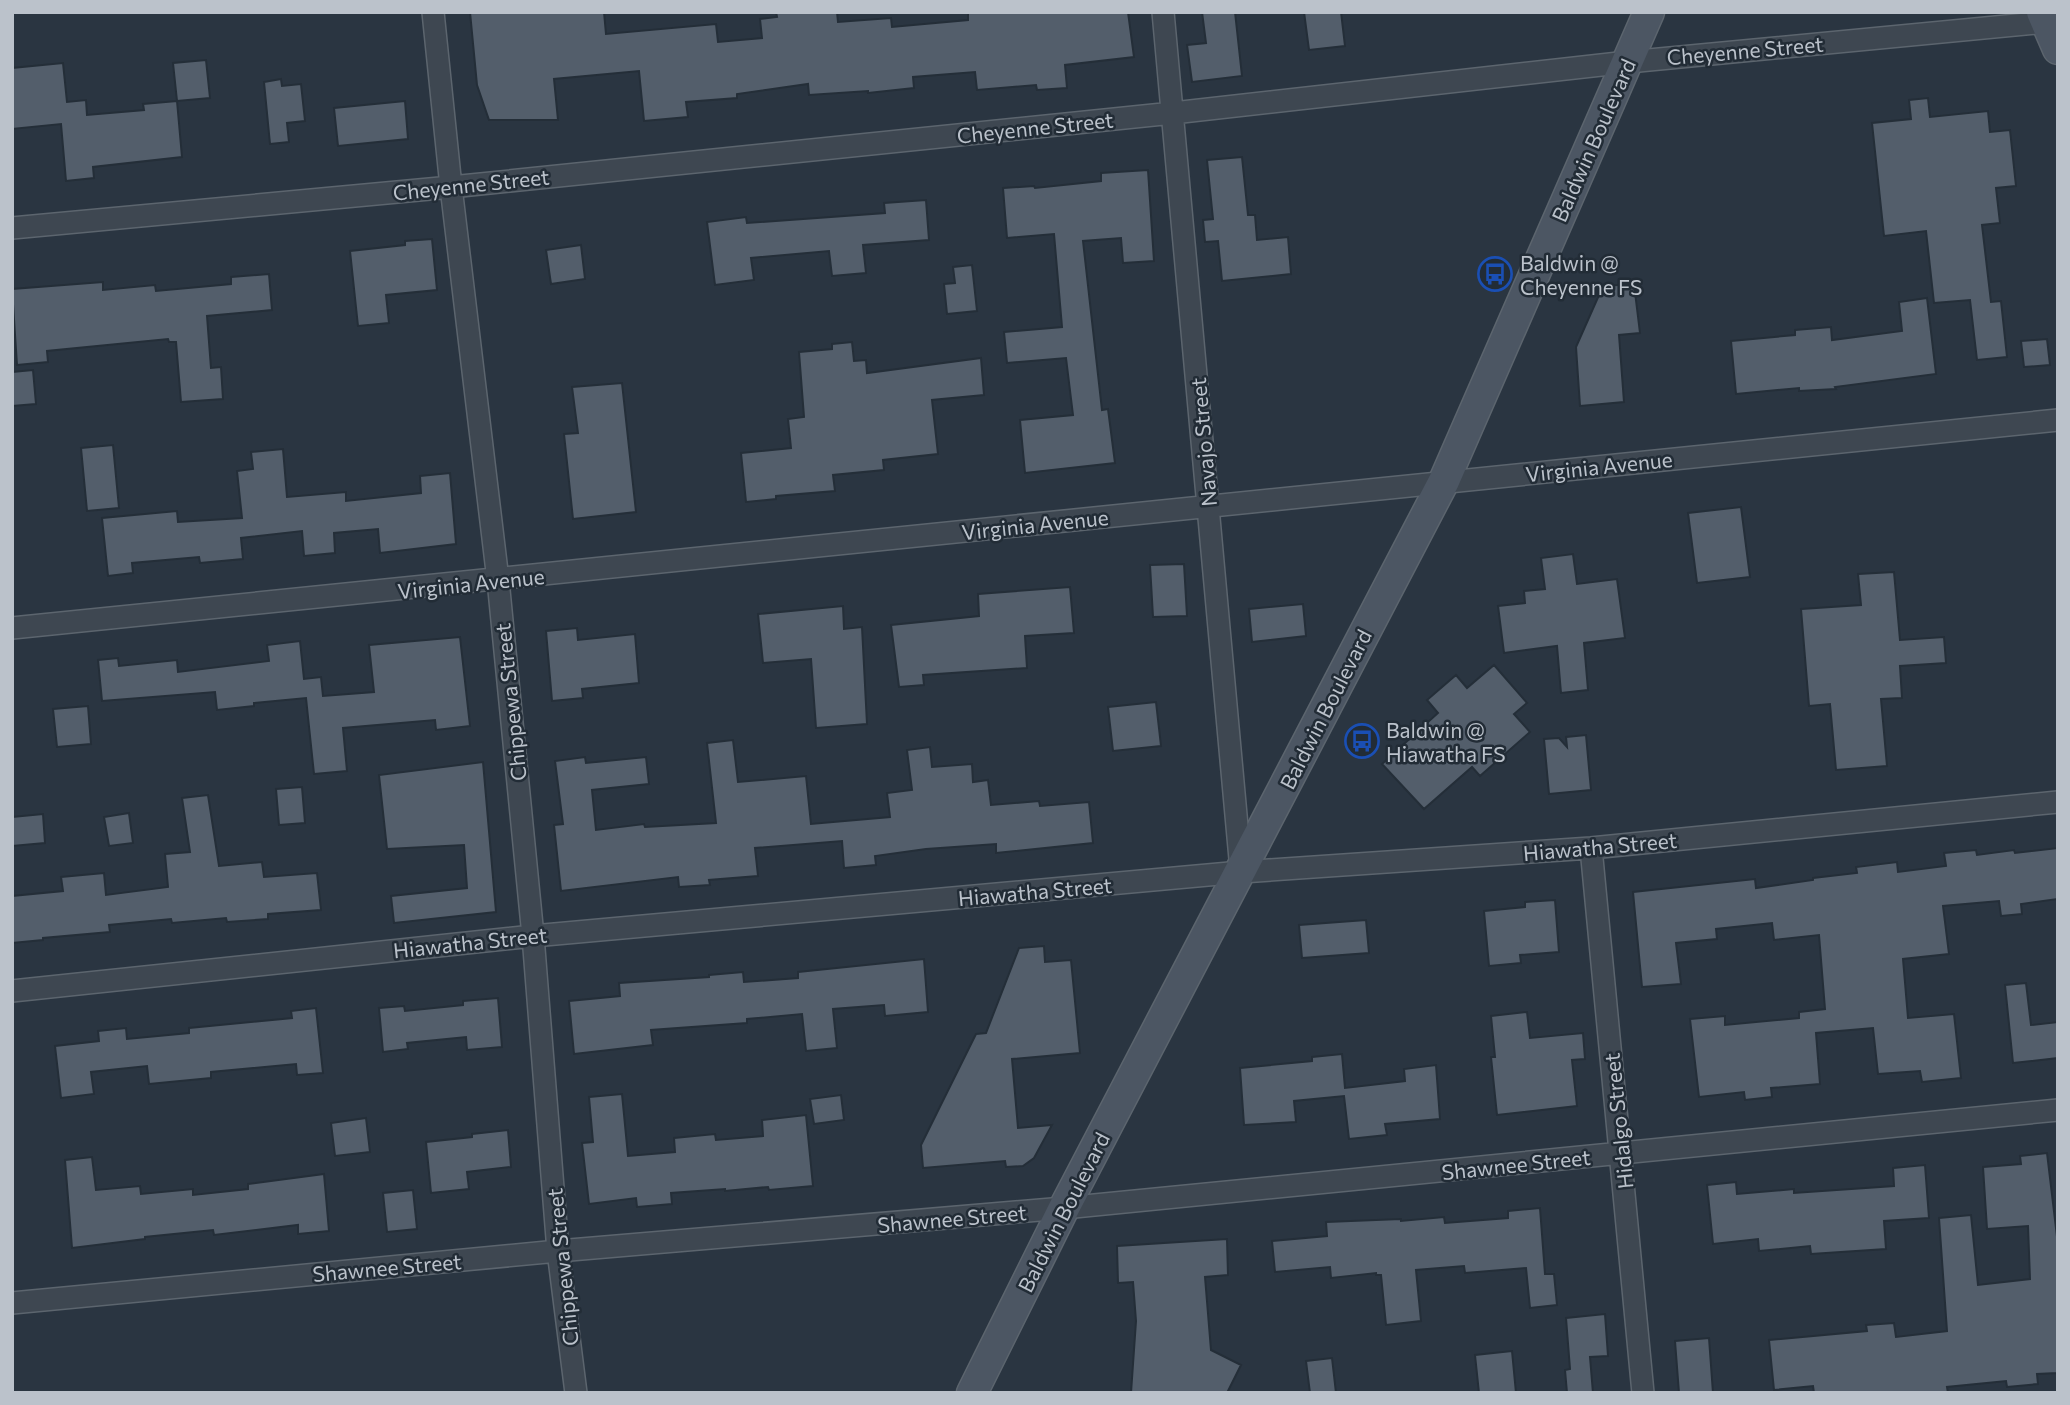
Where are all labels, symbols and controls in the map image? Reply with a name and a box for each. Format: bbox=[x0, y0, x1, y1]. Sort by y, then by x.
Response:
street label: Cheyenne Street bbox=[1666, 31, 1824, 69]
street label: Baldwin Boulevard bbox=[1546, 55, 1640, 225]
street label: Cheyenne Street bbox=[955, 106, 1115, 148]
street label: Cheyenne Street bbox=[391, 163, 551, 205]
place label: Baldwin @ Cheyenne FS bbox=[1520, 250, 1642, 299]
bus stop icon: Baldwin @ Cheyenne FS bbox=[1476, 255, 1514, 293]
street label: Navajo Street bbox=[1185, 376, 1221, 508]
street label: Virginia Avenue bbox=[1524, 446, 1674, 486]
street label: Virginia Avenue bbox=[960, 504, 1110, 544]
street label: Virginia Avenue bbox=[396, 563, 546, 603]
street label: Chippewa Street bbox=[489, 622, 531, 782]
street label: Baldwin Boulevard bbox=[1274, 625, 1376, 793]
place label: Baldwin @ Hiawatha FS bbox=[1386, 717, 1505, 766]
bus stop icon: Baldwin @ Hiawatha FS bbox=[1343, 722, 1381, 760]
street label: Hiawatha Street bbox=[1522, 827, 1678, 865]
street label: Hiawatha Street bbox=[957, 872, 1113, 910]
street label: Hiawatha Street bbox=[392, 921, 548, 963]
street label: Hidalgo Street bbox=[1598, 1052, 1638, 1190]
street label: Baldwin Boulevard bbox=[1012, 1128, 1114, 1296]
street label: Shawnee Street bbox=[1440, 1144, 1592, 1184]
street label: Chippewa Street bbox=[541, 1187, 583, 1347]
street label: Shawnee Street bbox=[876, 1199, 1028, 1237]
street label: Shawnee Street bbox=[311, 1248, 463, 1286]

